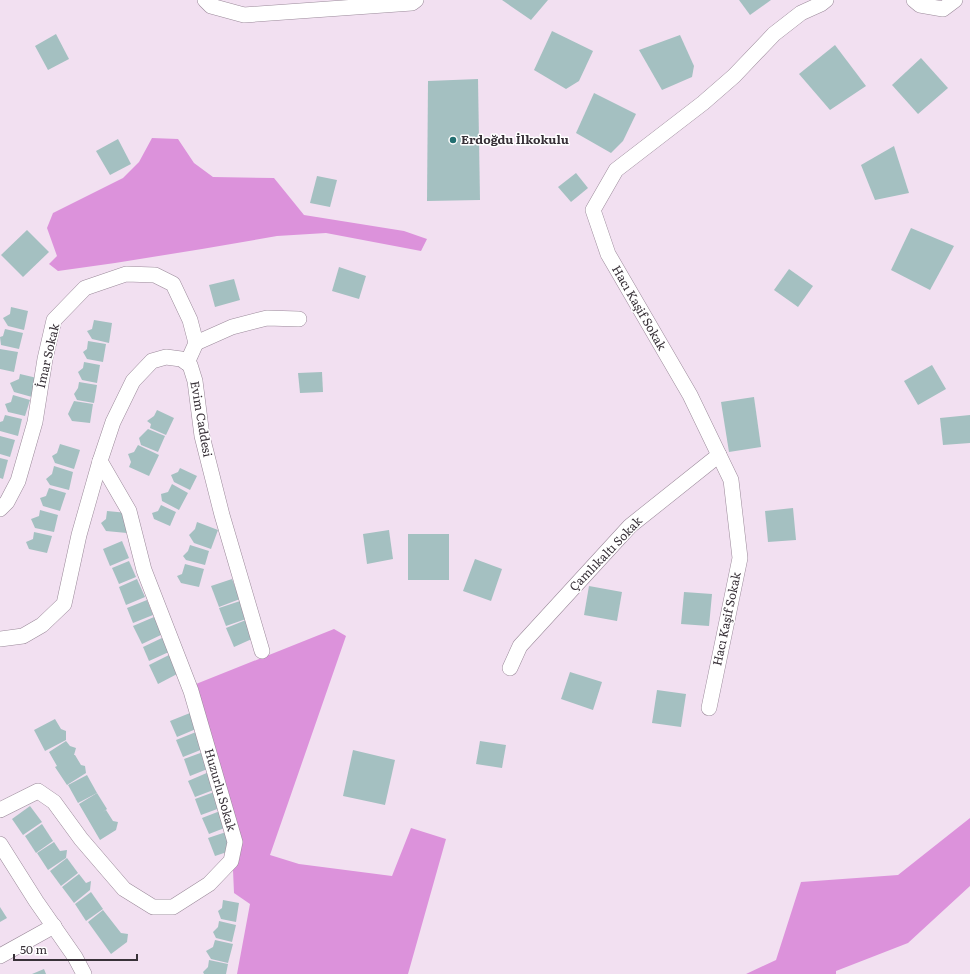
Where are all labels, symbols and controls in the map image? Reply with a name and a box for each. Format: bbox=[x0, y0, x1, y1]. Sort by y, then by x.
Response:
place label: Erdoğdu İlkokulu bbox=[461, 130, 569, 148]
marker: Erdoğdu İlkokulu bbox=[448, 135, 458, 145]
street label: Hacı Kaşif Sokak bbox=[608, 262, 672, 354]
street label: İmar Sokak bbox=[31, 321, 63, 390]
street label: Evim Caddesi bbox=[186, 379, 218, 458]
street label: Çamlıkaltı Sokak bbox=[565, 511, 646, 595]
street label: Hacı Kaşif Sokak bbox=[707, 569, 745, 667]
street label: Huzurlu Sokak bbox=[201, 746, 242, 834]
scale bar bbox=[14, 936, 137, 962]
text: 50 m bbox=[20, 940, 47, 958]

